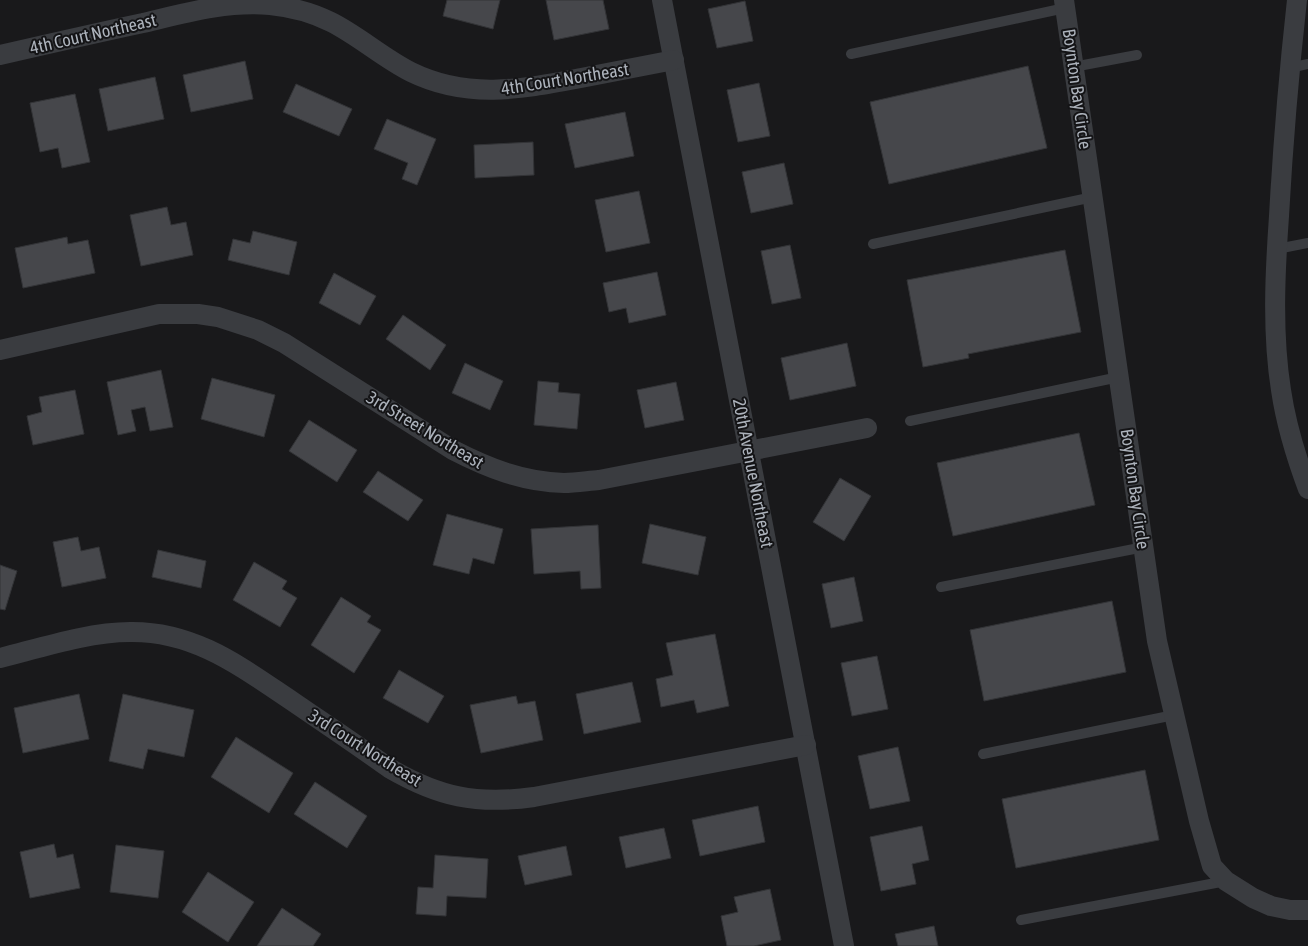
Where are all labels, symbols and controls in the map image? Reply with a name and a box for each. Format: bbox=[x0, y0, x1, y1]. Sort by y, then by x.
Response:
street label: 4th Court Northeast bbox=[28, 9, 158, 58]
street label: Boynton Bay Circle bbox=[1059, 27, 1096, 150]
street label: 4th Court Northeast bbox=[500, 58, 630, 99]
street label: 3rd Street Northeast bbox=[363, 386, 488, 473]
street label: 20th Avenue Northeast bbox=[729, 396, 778, 549]
street label: Boynton Bay Circle bbox=[1117, 427, 1154, 550]
street label: 3rd Court Northeast bbox=[305, 704, 426, 791]

